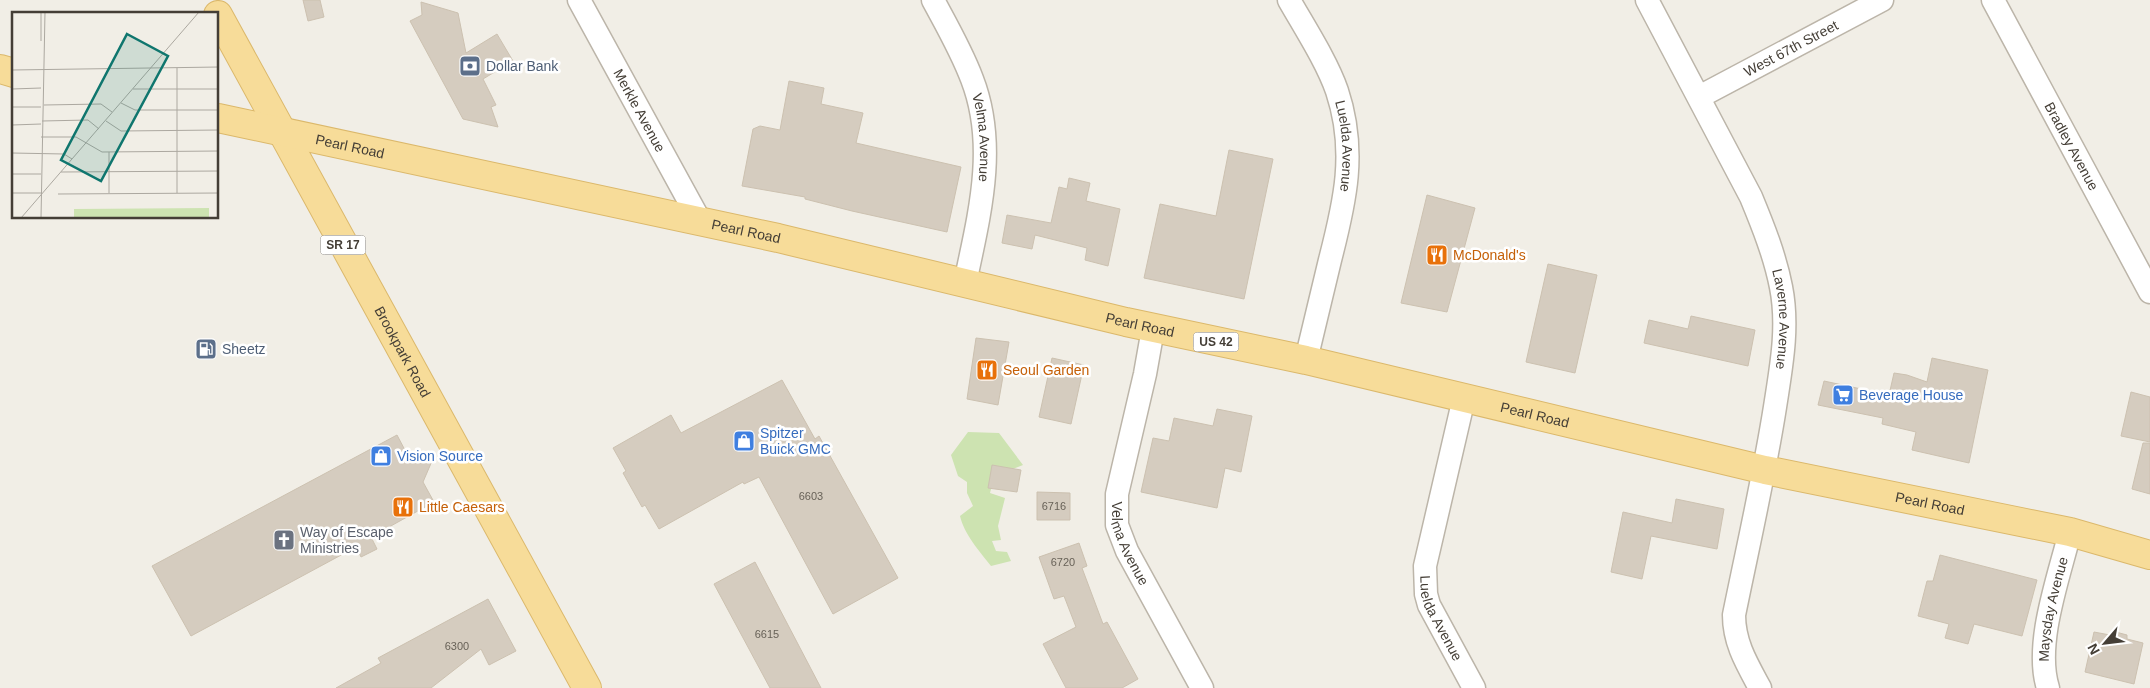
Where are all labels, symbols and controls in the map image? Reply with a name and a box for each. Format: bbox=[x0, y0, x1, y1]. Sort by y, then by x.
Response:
inset map bbox=[12, 12, 219, 219]
street label: West 67th Street bbox=[1741, 17, 1841, 80]
bank icon: Dollar Bank bbox=[458, 54, 482, 78]
place label: Dollar Bank bbox=[486, 58, 559, 74]
street label: Merkle Avenue bbox=[610, 66, 669, 155]
street label: Velma Avenue bbox=[969, 91, 993, 183]
street label: Luelda Avenue bbox=[1332, 98, 1356, 193]
street label: Bradley Avenue bbox=[2041, 99, 2102, 193]
street label: Pearl Road bbox=[314, 131, 386, 161]
street label: Pearl Road bbox=[710, 216, 782, 246]
road number: SR 17 bbox=[320, 236, 366, 254]
restaurant icon: McDonald's bbox=[1425, 243, 1449, 267]
place label: McDonald's bbox=[1453, 247, 1526, 263]
street label: Laverne Avenue bbox=[1769, 267, 1792, 371]
street label: Brookpark Road bbox=[371, 303, 434, 400]
street label: Pearl Road bbox=[1104, 309, 1176, 340]
road number: US 42 bbox=[1194, 332, 1238, 352]
fuel station icon: Sheetz bbox=[194, 337, 218, 361]
place label: Sheetz bbox=[222, 341, 266, 357]
restaurant icon: Seoul Garden bbox=[975, 358, 999, 382]
place label: Seoul Garden bbox=[1003, 362, 1089, 378]
supermarket icon: Beverage House bbox=[1831, 383, 1855, 407]
place label: Beverage House bbox=[1859, 387, 1964, 403]
street label: Pearl Road bbox=[1499, 399, 1571, 431]
place label: Spitzer Buick GMC bbox=[760, 425, 831, 457]
shop icon: Spitzer Buick GMC bbox=[732, 429, 756, 453]
shop icon: Vision Source bbox=[369, 444, 393, 468]
place label: Vision Source bbox=[397, 448, 483, 464]
street label: Pearl Road bbox=[1894, 489, 1966, 518]
house number: 6603 bbox=[799, 490, 823, 502]
restaurant icon: Little Caesars bbox=[391, 495, 415, 519]
place label: Little Caesars bbox=[419, 499, 505, 515]
house number: 6716 bbox=[1042, 500, 1066, 512]
street label: Velma Avenue bbox=[1108, 501, 1152, 588]
place label: Way of Escape Ministries bbox=[300, 524, 394, 556]
church icon: Way of Escape Ministries bbox=[272, 528, 296, 552]
street label: Maysday Avenue bbox=[2036, 555, 2071, 662]
house number: 6720 bbox=[1051, 556, 1075, 568]
street label: Luelda Avenue bbox=[1417, 575, 1466, 664]
north arrow bbox=[2080, 618, 2130, 668]
house number: 6615 bbox=[755, 628, 779, 640]
house number: 6300 bbox=[445, 640, 469, 652]
text: N bbox=[2084, 641, 2103, 657]

